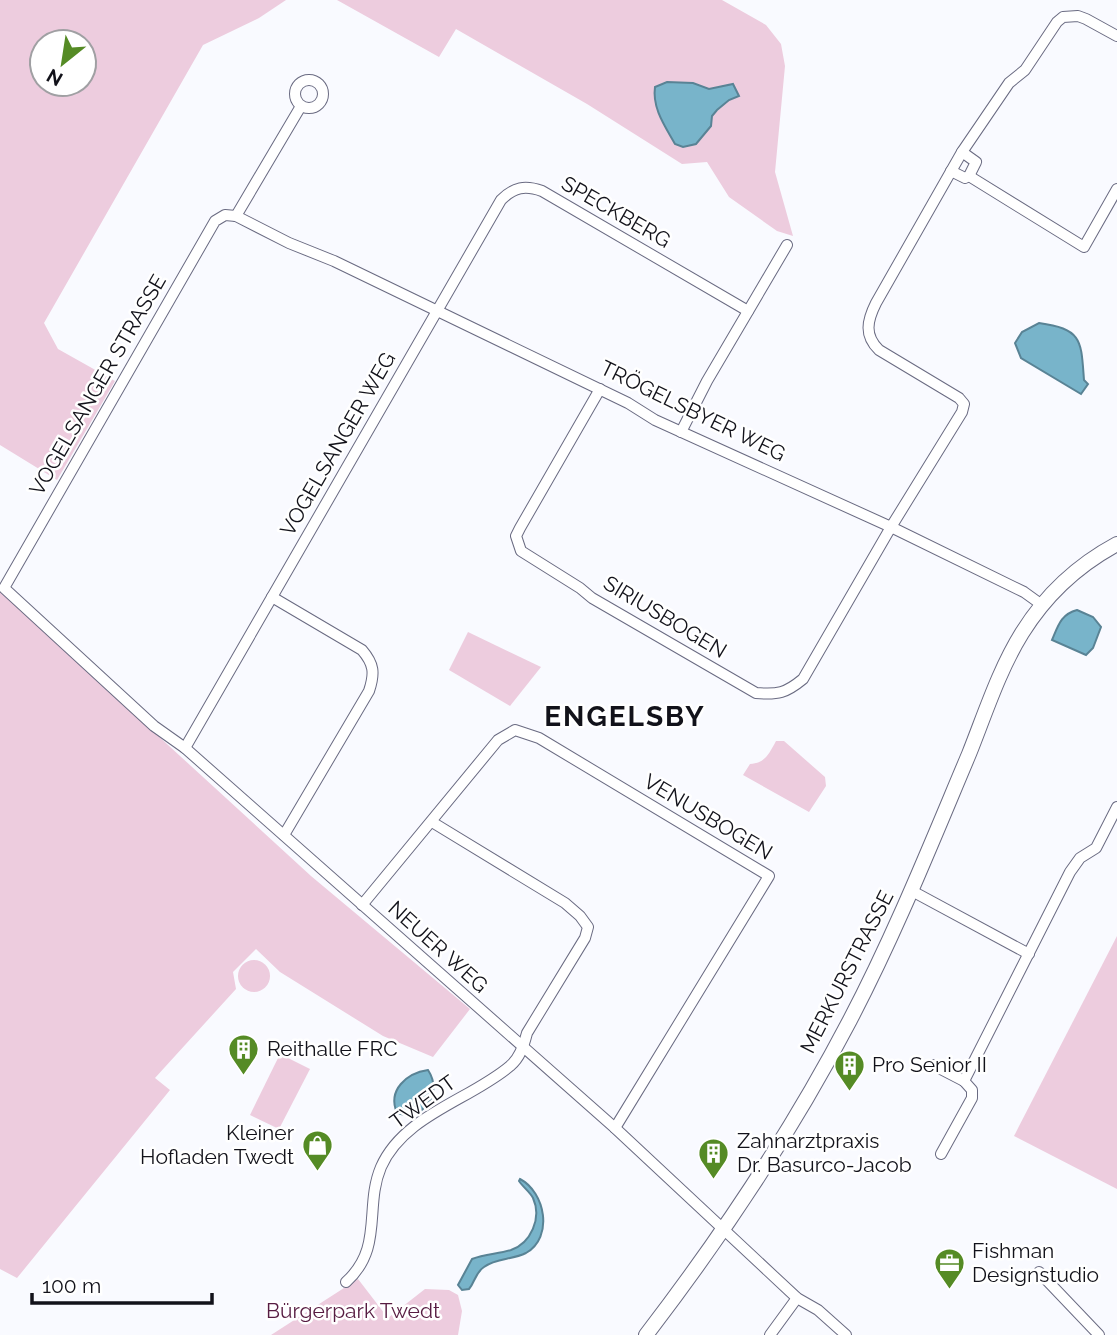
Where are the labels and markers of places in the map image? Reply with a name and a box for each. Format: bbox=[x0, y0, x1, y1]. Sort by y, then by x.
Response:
building icon: Reithalle FRC bbox=[227, 1032, 261, 1076]
place label: Reithalle FRC bbox=[267, 1036, 398, 1061]
building icon: Pro Senior II bbox=[832, 1048, 866, 1092]
place label: Pro Senior II bbox=[872, 1052, 987, 1077]
place label: Kleiner Hofladen Twedt bbox=[140, 1120, 295, 1169]
shop icon: Kleiner Hofladen Twedt bbox=[300, 1128, 334, 1172]
place label: Zahnarztpraxis Dr. Basurco-Jacob bbox=[737, 1128, 912, 1177]
building icon: Zahnarztpraxis Dr. Basurco-Jacob bbox=[697, 1136, 731, 1180]
place label: Fishman Designstudio bbox=[972, 1238, 1099, 1287]
office icon: Fishman Designstudio bbox=[932, 1246, 966, 1290]

